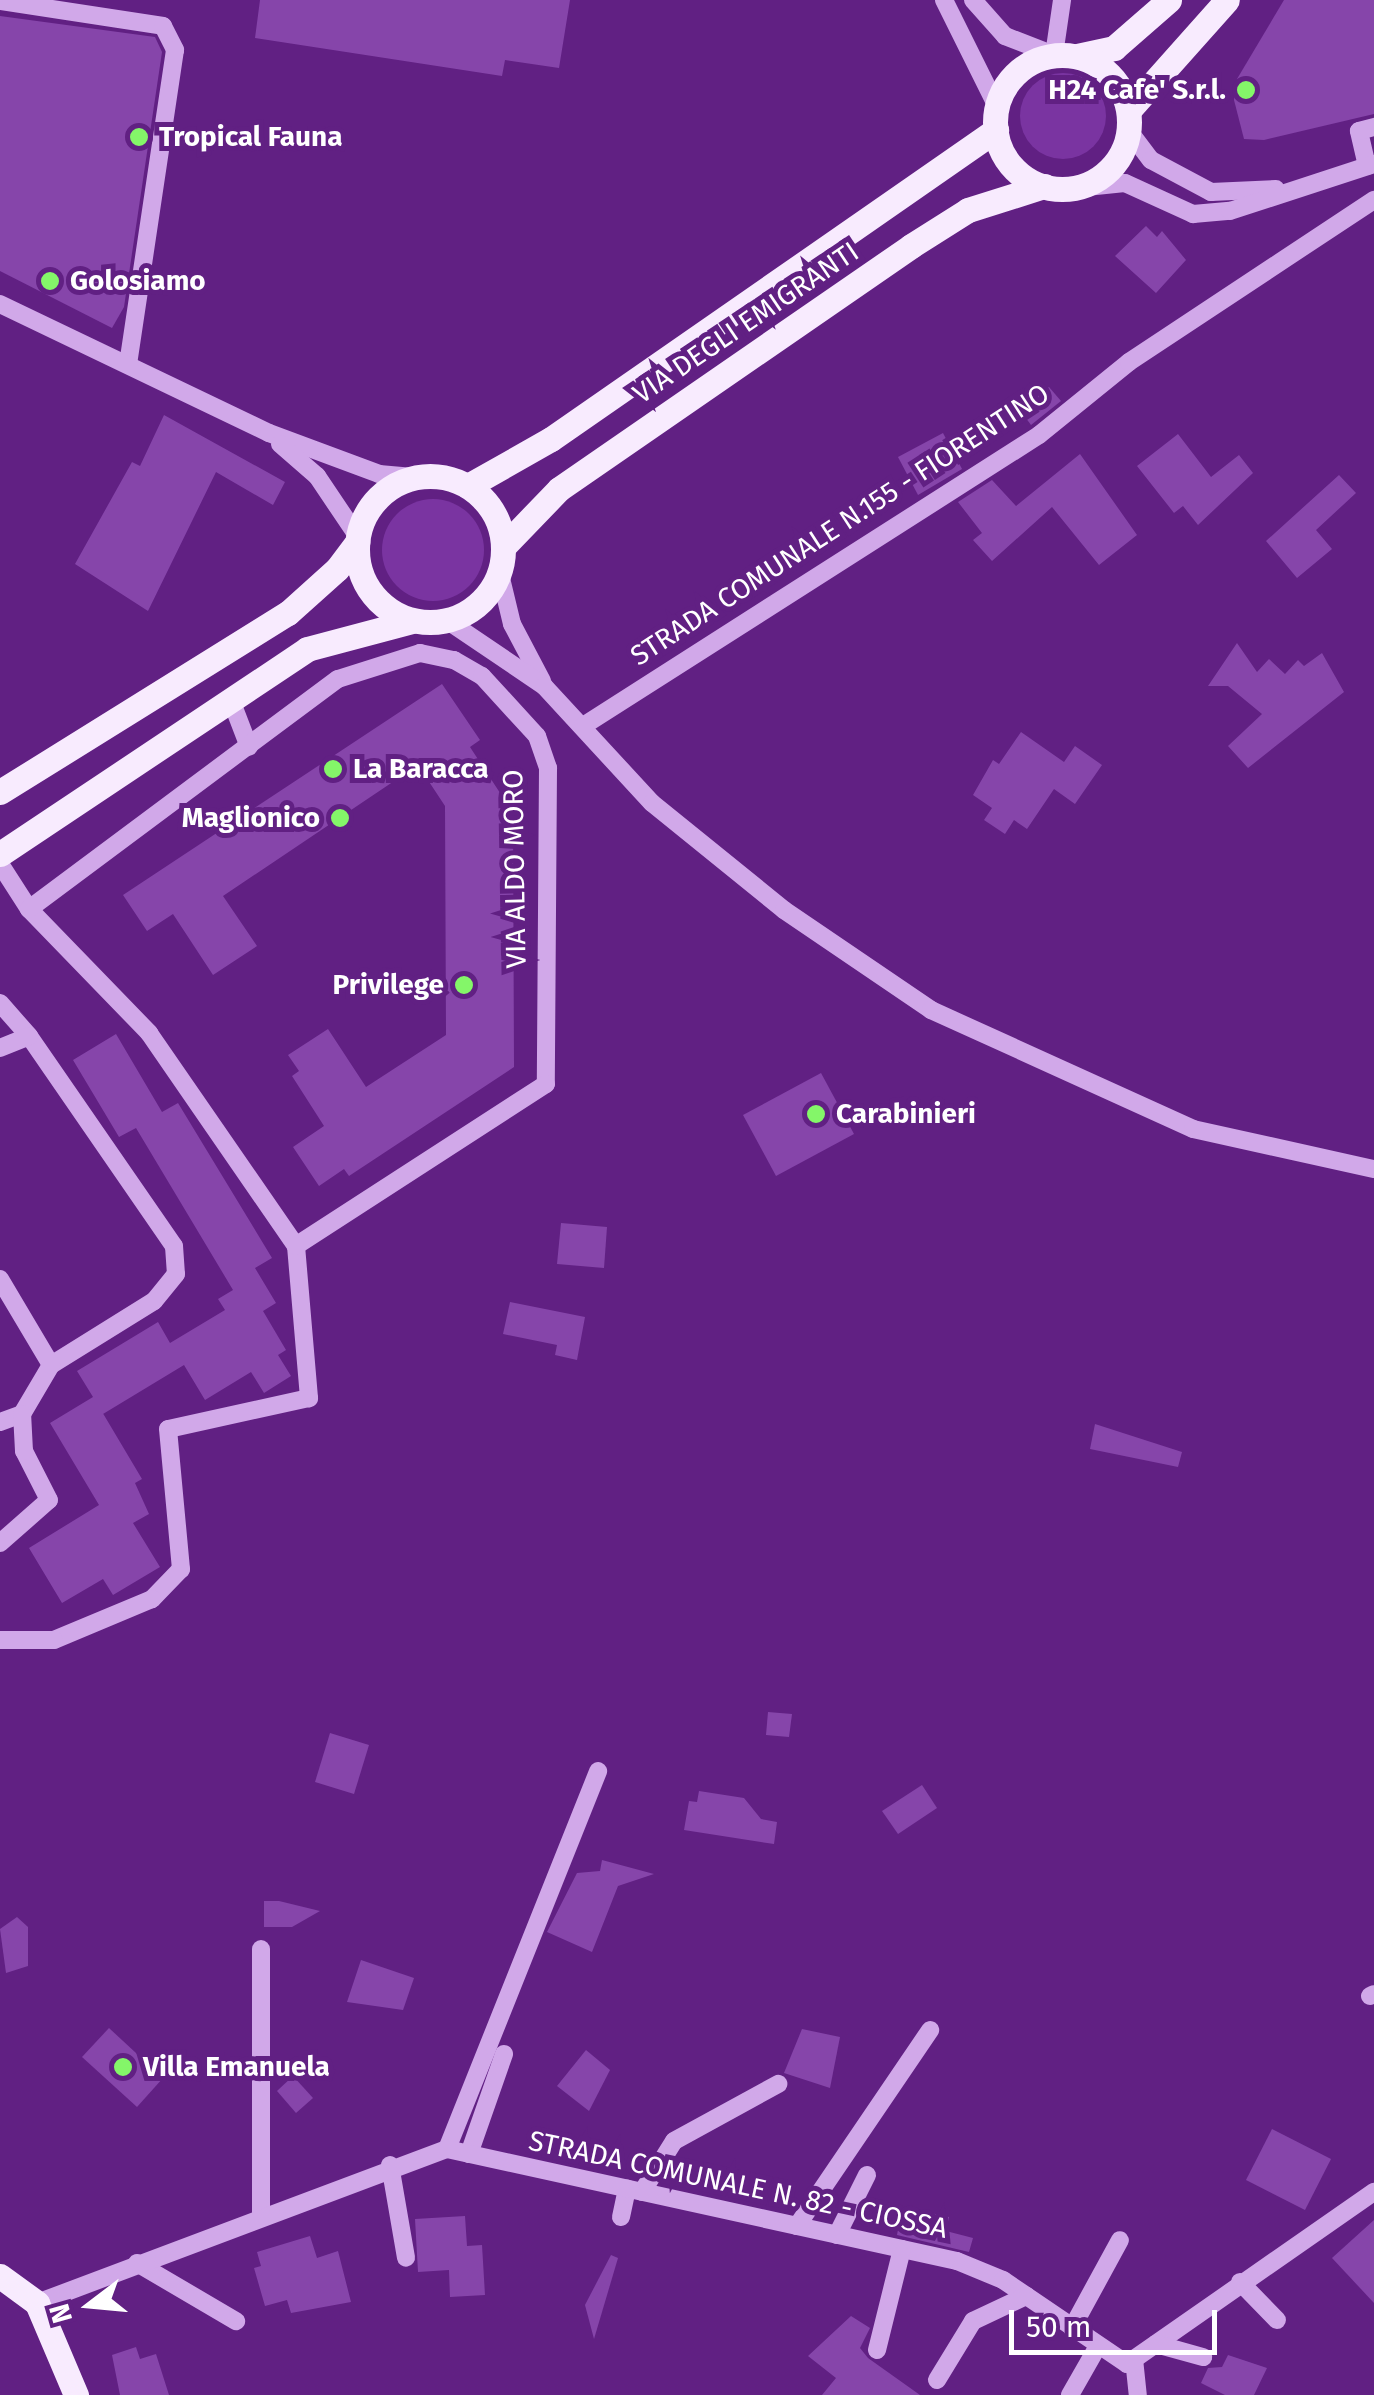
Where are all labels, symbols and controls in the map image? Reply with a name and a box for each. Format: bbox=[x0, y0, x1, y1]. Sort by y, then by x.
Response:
place label: H24 Cafe' S.r.l. bbox=[1048, 73, 1226, 107]
marker: H24 Cafe' S.r.l. bbox=[1235, 79, 1257, 101]
place label: Tropical Fauna bbox=[159, 120, 343, 154]
marker: Tropical Fauna bbox=[128, 126, 150, 148]
street label: VIA DEGLI EMIGRANTI bbox=[627, 235, 865, 411]
place label: Golosiamo bbox=[70, 264, 206, 298]
marker: Golosiamo bbox=[39, 270, 61, 292]
street label: STRADA COMUNALE N.155 - FIORENTINO bbox=[624, 377, 1056, 673]
place label: La Baracca bbox=[353, 752, 489, 786]
marker: La Baracca bbox=[322, 758, 344, 780]
street label: VIA ALDO MORO bbox=[496, 769, 534, 969]
place label: Maglionico bbox=[182, 801, 320, 835]
marker: Maglionico bbox=[329, 807, 351, 829]
place label: Privilege bbox=[332, 968, 444, 1002]
marker: Privilege bbox=[453, 974, 475, 996]
place label: Carabinieri bbox=[836, 1097, 976, 1131]
marker: Carabinieri bbox=[805, 1103, 827, 1125]
place label: Villa Emanuela bbox=[143, 2050, 330, 2084]
marker: Villa Emanuela bbox=[112, 2056, 134, 2078]
street label: STRADA COMUNALE N. 82 - CIOSSA bbox=[526, 2124, 950, 2246]
north arrow bbox=[40, 2255, 140, 2355]
scale bar bbox=[1014, 2290, 1222, 2352]
text: N bbox=[42, 2300, 79, 2327]
text: 50 m bbox=[1026, 2309, 1091, 2345]

